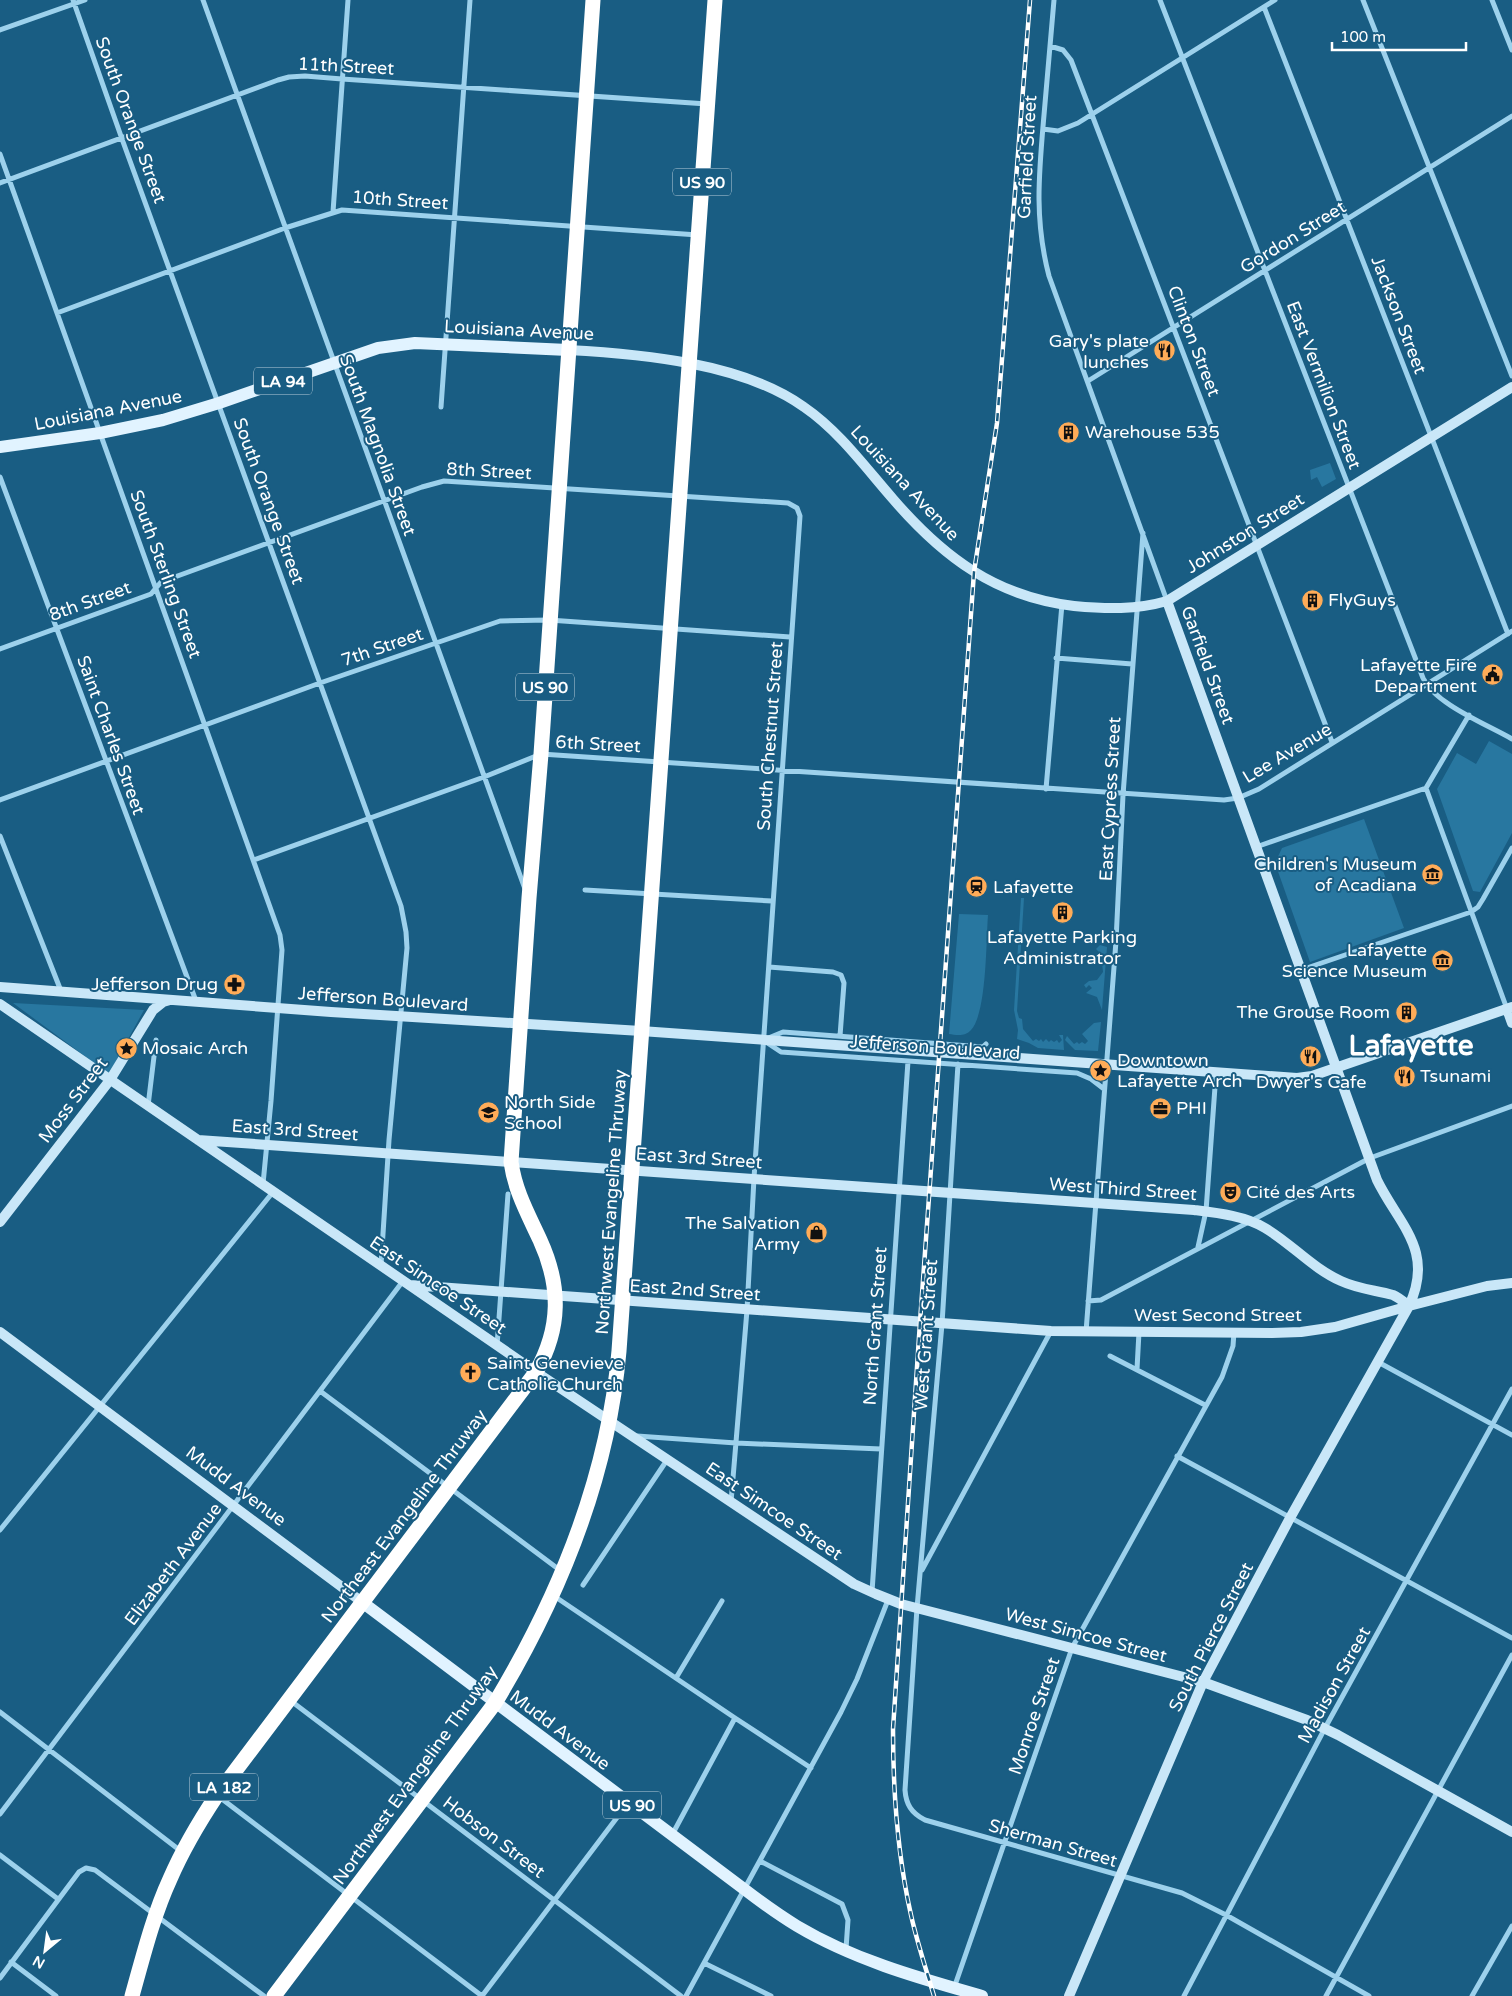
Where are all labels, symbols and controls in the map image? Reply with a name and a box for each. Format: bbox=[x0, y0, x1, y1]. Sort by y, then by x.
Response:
scale bar bbox=[1332, 20, 1466, 52]
text: 100 m bbox=[1340, 28, 1386, 46]
street label: South Orange Street bbox=[91, 34, 171, 206]
street label: 11th Street bbox=[297, 52, 395, 80]
street label: Garfield Street bbox=[1013, 94, 1041, 220]
road number: US 90 bbox=[673, 168, 731, 196]
street label: 10th Street bbox=[351, 186, 449, 214]
street label: Gordon Street bbox=[1236, 196, 1350, 278]
street label: Jackson Street bbox=[1366, 253, 1432, 377]
street label: Clinton Street bbox=[1163, 282, 1225, 400]
street label: East Vermilion Street bbox=[1282, 298, 1366, 472]
street label: Louisiana Avenue bbox=[443, 315, 595, 345]
place label: Gary's plate lunches bbox=[1049, 330, 1149, 373]
restaurant icon: Gary's plate lunches bbox=[1153, 339, 1177, 363]
street label: South Magnolia Street bbox=[335, 351, 421, 539]
road number: LA 94 bbox=[254, 368, 312, 394]
street label: Louisiana Avenue bbox=[32, 385, 184, 435]
street label: South Orange Street bbox=[229, 415, 309, 587]
building icon: Warehouse 535 bbox=[1057, 420, 1081, 444]
street label: Louisiana Avenue bbox=[846, 421, 964, 545]
place label: Warehouse 535 bbox=[1085, 421, 1220, 443]
street label: 8th Street bbox=[446, 458, 532, 484]
street label: South Sterling Street bbox=[125, 487, 207, 661]
street label: Johnston Street bbox=[1182, 488, 1308, 578]
street label: 8th Street bbox=[46, 576, 134, 626]
building icon: FlyGuys bbox=[1300, 588, 1324, 612]
place label: FlyGuys bbox=[1328, 589, 1396, 611]
street label: Garfield Street bbox=[1176, 603, 1240, 727]
street label: 7th Street bbox=[338, 623, 426, 671]
street label: South Chestnut Street bbox=[752, 641, 788, 831]
street label: Saint Charles Street bbox=[72, 652, 150, 818]
place label: Lafayette Fire Department bbox=[1360, 654, 1477, 697]
public building icon: Lafayette Fire Department bbox=[1481, 663, 1505, 687]
road number: US 90 bbox=[516, 674, 574, 700]
street label: East Cypress Street bbox=[1095, 716, 1125, 882]
street label: Lee Avenue bbox=[1239, 718, 1335, 788]
street label: 6th Street bbox=[555, 731, 641, 757]
place label: Children's Museum of Acadiana bbox=[1254, 853, 1417, 896]
museum icon: Children's Museum of Acadiana bbox=[1421, 862, 1445, 886]
station icon: Lafayette bbox=[965, 875, 989, 899]
place label: Lafayette bbox=[993, 876, 1073, 898]
building icon: Lafayette Parking Administrator bbox=[1050, 900, 1074, 924]
place label: Lafayette Parking Administrator bbox=[987, 926, 1137, 969]
place label: Lafayette Science Museum bbox=[1282, 939, 1427, 982]
museum icon: Lafayette Science Museum bbox=[1431, 948, 1455, 972]
pharmacy icon: Jefferson Drug bbox=[222, 972, 246, 996]
place label: Jefferson Drug bbox=[91, 973, 218, 995]
street label: Jefferson Boulevard bbox=[297, 982, 469, 1016]
building icon: The Grouse Room bbox=[1394, 1000, 1418, 1024]
place label: The Grouse Room bbox=[1236, 1001, 1390, 1023]
district label: Lafayette bbox=[1349, 1029, 1474, 1063]
street label: Jefferson Boulevard bbox=[849, 1030, 1021, 1064]
place icon: Mosaic Arch bbox=[114, 1036, 138, 1060]
place label: Mosaic Arch bbox=[142, 1037, 248, 1059]
restaurant icon: Dwyer's Cafe bbox=[1299, 1045, 1323, 1069]
place label: Downtown Lafayette Arch bbox=[1117, 1049, 1243, 1092]
street label: Moss Street bbox=[34, 1053, 112, 1147]
place icon: Downtown Lafayette Arch bbox=[1089, 1058, 1113, 1082]
restaurant icon: Tsunami bbox=[1392, 1064, 1416, 1088]
place label: Tsunami bbox=[1420, 1065, 1491, 1087]
street label: Northwest Evangeline Thruway bbox=[591, 1068, 631, 1335]
place label: Dwyer's Cafe bbox=[1256, 1071, 1366, 1093]
place label: North Side School bbox=[504, 1091, 596, 1134]
office icon: PHI bbox=[1148, 1096, 1172, 1120]
place label: PHI bbox=[1176, 1097, 1207, 1119]
school or university icon: North Side School bbox=[476, 1100, 500, 1124]
street label: East 3rd Street bbox=[231, 1115, 359, 1145]
street label: East 3rd Street bbox=[635, 1143, 763, 1173]
street label: West Third Street bbox=[1048, 1173, 1198, 1205]
theatre icon: Cité des Arts bbox=[1218, 1180, 1242, 1204]
place label: Cité des Arts bbox=[1246, 1181, 1355, 1203]
place label: The Salvation Army bbox=[685, 1212, 800, 1255]
shop icon: The Salvation Army bbox=[804, 1221, 828, 1245]
street label: East Simcoe Street bbox=[365, 1231, 511, 1339]
street label: North Grant Street bbox=[858, 1246, 892, 1406]
street label: West Grant Street bbox=[910, 1258, 942, 1412]
street label: East 2nd Street bbox=[629, 1274, 761, 1306]
street label: West Second Street bbox=[1134, 1304, 1302, 1326]
place label: Saint Genevieve Catholic Church bbox=[487, 1352, 624, 1395]
church icon: Saint Genevieve Catholic Church bbox=[459, 1361, 483, 1385]
street label: Northeast Evangeline Thruway bbox=[316, 1405, 492, 1627]
street label: Mudd Avenue bbox=[181, 1441, 291, 1531]
street label: East Simcoe Street bbox=[701, 1457, 847, 1565]
street label: Elizabeth Avenue bbox=[120, 1498, 226, 1630]
street label: South Pierce Street bbox=[1164, 1559, 1258, 1715]
street label: West Simcoe Street bbox=[1003, 1603, 1169, 1667]
street label: Madison Street bbox=[1293, 1623, 1375, 1747]
street label: Monroe Street bbox=[1004, 1654, 1064, 1778]
street label: Northwest Evangeline Thruway bbox=[328, 1661, 502, 1889]
street label: Mudd Avenue bbox=[505, 1685, 615, 1775]
road number: LA 182 bbox=[190, 1774, 258, 1800]
street label: Hobson Street bbox=[439, 1791, 550, 1883]
road number: US 90 bbox=[603, 1792, 661, 1818]
street label: Sherman Street bbox=[986, 1814, 1120, 1872]
north arrow bbox=[20, 1926, 70, 1976]
text: N bbox=[30, 1952, 48, 1972]

